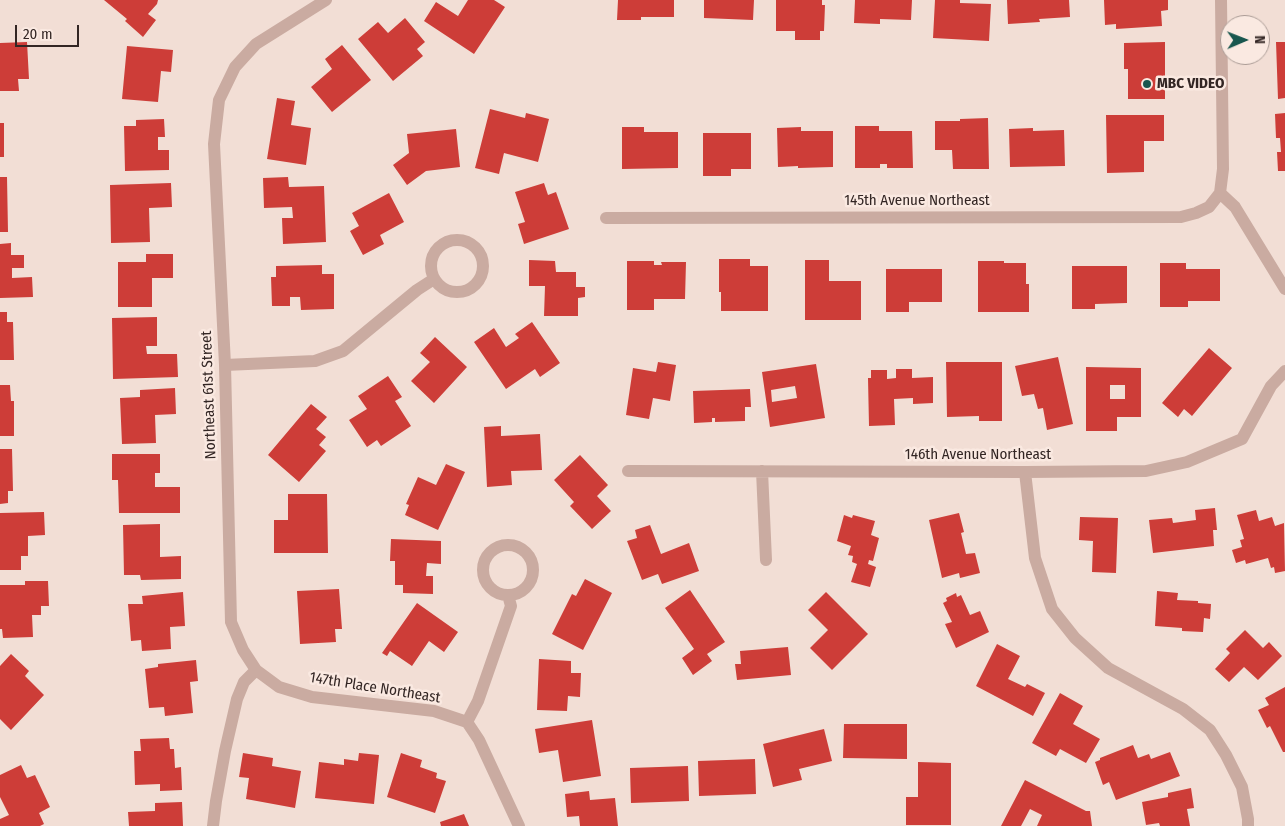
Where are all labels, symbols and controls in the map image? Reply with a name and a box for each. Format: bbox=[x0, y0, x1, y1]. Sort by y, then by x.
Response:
scale bar bbox=[18, 15, 81, 47]
north arrow bbox=[1220, 15, 1270, 65]
text: 20 m bbox=[23, 25, 53, 43]
text: N bbox=[1251, 35, 1268, 44]
place label: MBC VIDEO bbox=[1157, 75, 1224, 93]
marker: MBC VIDEO bbox=[1141, 78, 1153, 90]
street label: 145th Avenue Northeast bbox=[844, 192, 990, 210]
street label: Northeast 61st Street bbox=[198, 330, 220, 460]
street label: 146th Avenue Northeast bbox=[905, 446, 1051, 464]
street label: 147th Place Northeast bbox=[308, 669, 442, 707]

